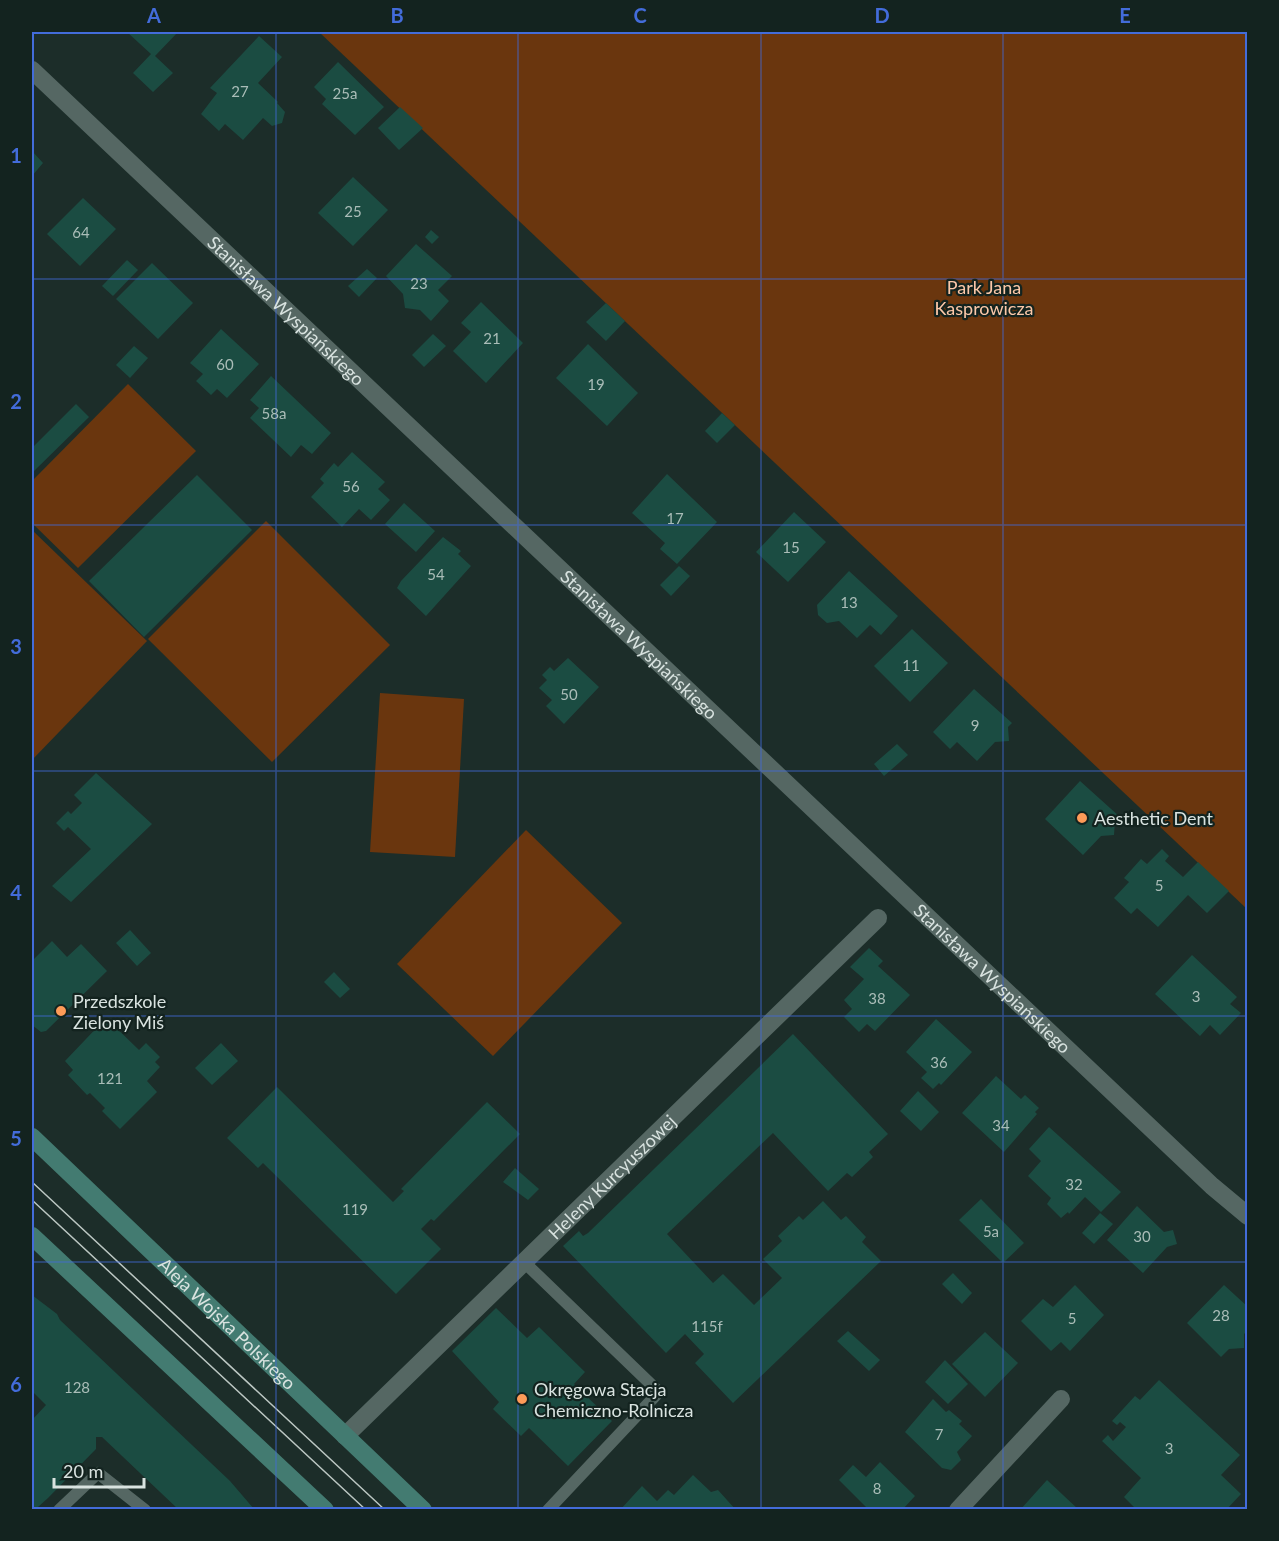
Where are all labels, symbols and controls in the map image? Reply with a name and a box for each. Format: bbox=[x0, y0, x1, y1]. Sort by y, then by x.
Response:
text: A bbox=[146, 3, 161, 27]
text: B bbox=[390, 3, 404, 27]
text: C bbox=[633, 3, 647, 27]
text: D bbox=[874, 3, 890, 27]
text: E bbox=[1119, 3, 1131, 27]
house number: 27 bbox=[231, 82, 249, 100]
house number: 25a bbox=[333, 84, 357, 102]
text: 1 bbox=[10, 143, 22, 167]
house number: 25 bbox=[344, 202, 362, 220]
house number: 64 bbox=[72, 223, 90, 241]
street label: Stanisława Wyspiańskiego bbox=[203, 231, 369, 390]
house number: 23 bbox=[410, 274, 428, 292]
park label: Park Jana Kasprowicza bbox=[934, 276, 1034, 319]
house number: 21 bbox=[483, 329, 501, 347]
house number: 60 bbox=[216, 355, 234, 373]
house number: 19 bbox=[587, 375, 605, 393]
text: 2 bbox=[10, 389, 22, 413]
house number: 58a bbox=[262, 404, 286, 422]
house number: 56 bbox=[342, 477, 360, 495]
house number: 17 bbox=[666, 509, 684, 527]
house number: 15 bbox=[782, 538, 800, 556]
house number: 54 bbox=[427, 565, 445, 583]
street label: Stanisława Wyspiańskiego bbox=[556, 565, 722, 724]
house number: 13 bbox=[840, 593, 858, 611]
text: 3 bbox=[10, 634, 22, 658]
house number: 11 bbox=[902, 656, 920, 674]
house number: 50 bbox=[560, 685, 578, 703]
house number: 9 bbox=[971, 716, 979, 734]
place label: Aesthetic Dent bbox=[1094, 807, 1213, 829]
marker: Aesthetic Dent bbox=[1075, 811, 1089, 825]
house number: 5 bbox=[1155, 876, 1163, 894]
text: 4 bbox=[10, 880, 22, 904]
street label: Stanisława Wyspiańskiego bbox=[909, 899, 1076, 1058]
house number: 3 bbox=[1192, 987, 1200, 1005]
house number: 38 bbox=[868, 989, 886, 1007]
place label: Przedszkole Zielony Miś bbox=[73, 990, 166, 1033]
marker: Przedszkole Zielony Miś bbox=[54, 1004, 68, 1018]
house number: 36 bbox=[930, 1053, 948, 1071]
house number: 121 bbox=[97, 1069, 123, 1087]
street label: Heleny Kurcyuszowej bbox=[543, 1110, 680, 1244]
house number: 34 bbox=[992, 1116, 1010, 1134]
text: 5 bbox=[10, 1126, 22, 1150]
house number: 32 bbox=[1065, 1175, 1083, 1193]
house number: 119 bbox=[342, 1200, 368, 1218]
house number: 5a bbox=[983, 1222, 999, 1240]
house number: 30 bbox=[1133, 1227, 1151, 1245]
street label: Aleja Wojska Polskiego bbox=[154, 1253, 301, 1394]
house number: 28 bbox=[1212, 1306, 1230, 1324]
house number: 5 bbox=[1068, 1309, 1076, 1327]
house number: 115f bbox=[691, 1317, 723, 1335]
text: 6 bbox=[10, 1372, 22, 1396]
house number: 128 bbox=[64, 1378, 90, 1396]
place label: Okręgowa Stacja Chemiczno-Rolnicza bbox=[534, 1378, 694, 1421]
marker: Okręgowa Stacja Chemiczno-Rolnicza bbox=[515, 1392, 529, 1406]
house number: 7 bbox=[935, 1425, 944, 1443]
house number: 3 bbox=[1165, 1439, 1173, 1457]
scale bar bbox=[54, 1451, 144, 1489]
text: 20 m bbox=[63, 1460, 103, 1482]
house number: 8 bbox=[873, 1479, 881, 1497]

